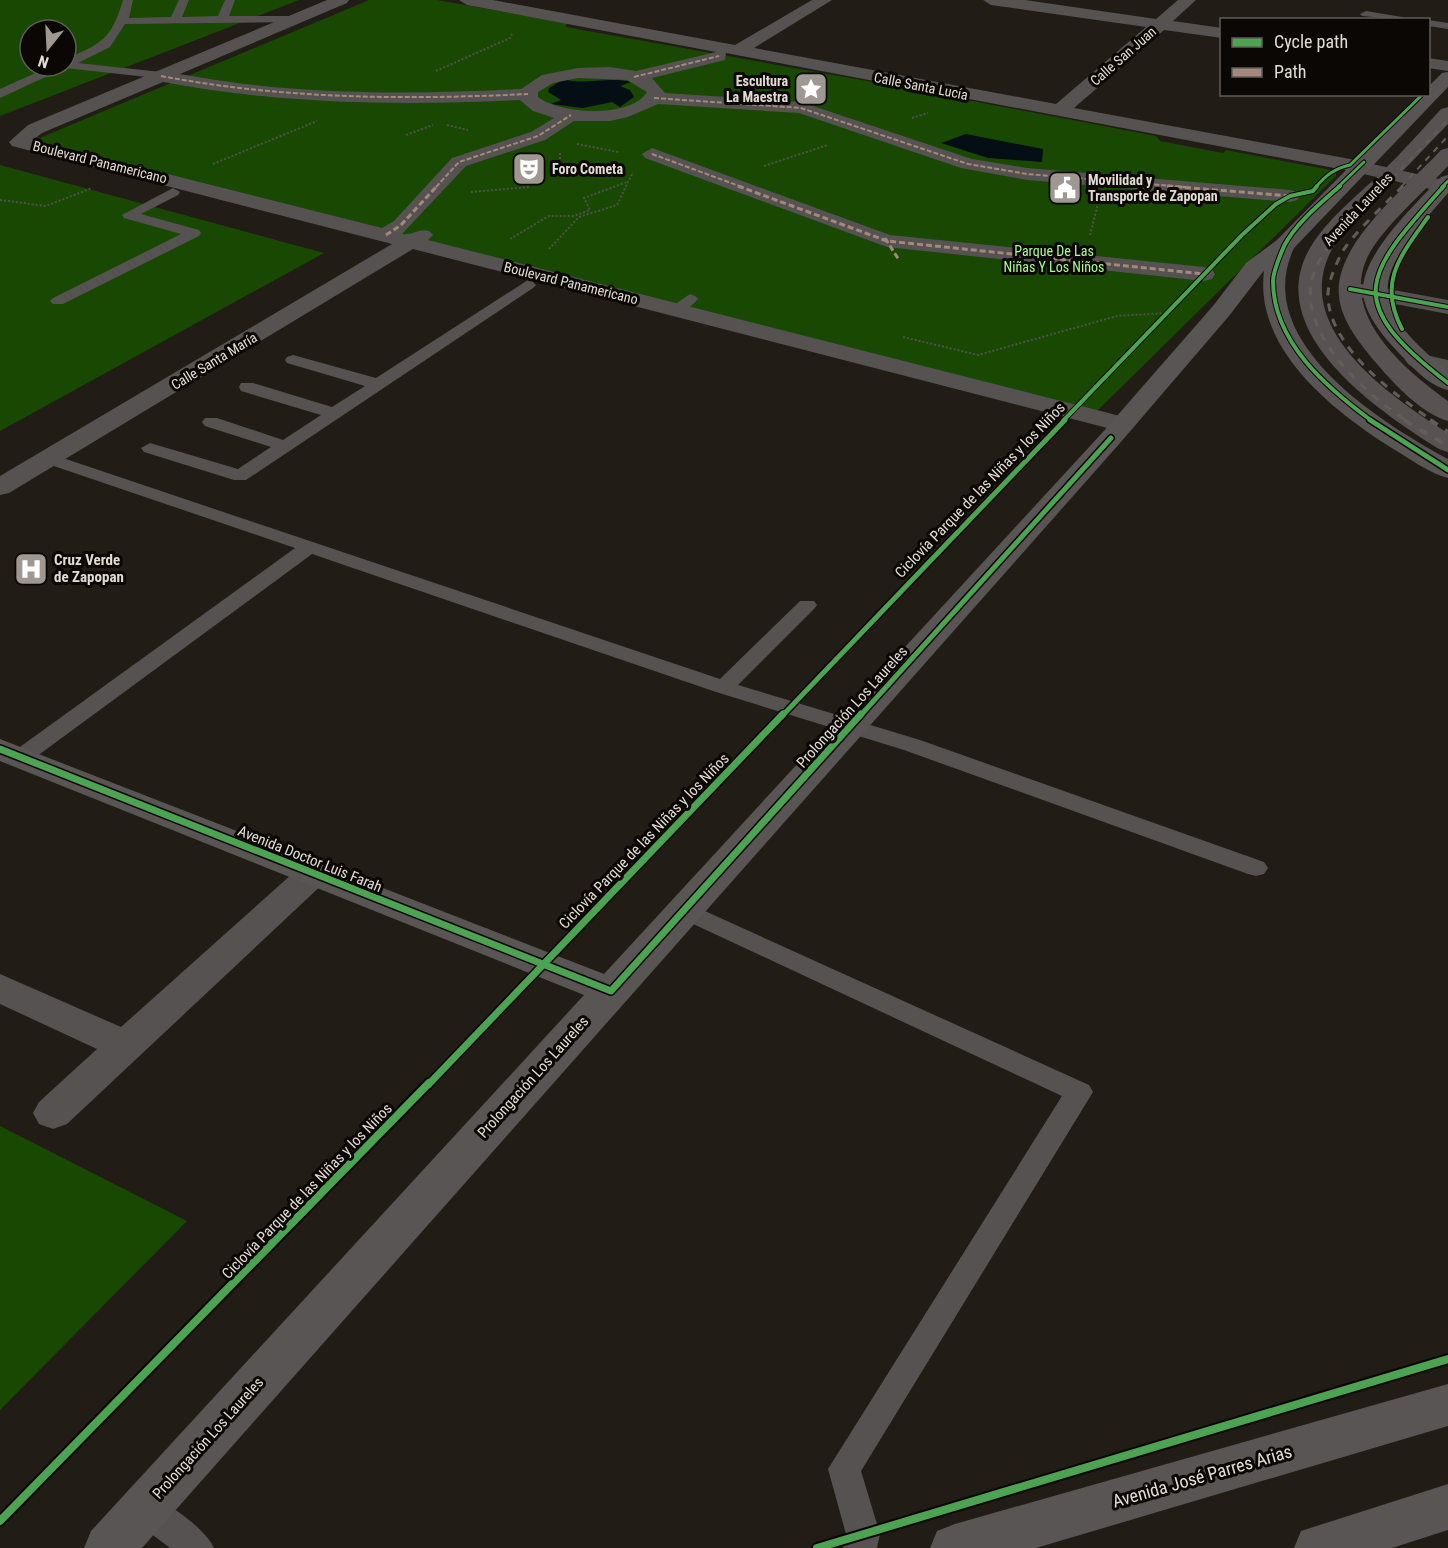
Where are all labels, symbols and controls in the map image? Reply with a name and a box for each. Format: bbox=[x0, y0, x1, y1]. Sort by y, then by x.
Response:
north arrow bbox=[18, 18, 78, 78]
legend bbox=[1220, 18, 1430, 96]
street label: Calle San Juan bbox=[1087, 23, 1159, 89]
text: Cycle path bbox=[1274, 31, 1348, 52]
text: N bbox=[36, 51, 51, 72]
text: Path bbox=[1274, 61, 1307, 82]
street label: Calle Santa Lucía bbox=[873, 69, 969, 103]
place icon: Escultura La Maestra bbox=[793, 71, 829, 107]
place label: Escultura La Maestra bbox=[726, 73, 788, 105]
street label: Boulevard Panamericano bbox=[31, 138, 169, 186]
theatre icon: Foro Cometa bbox=[511, 151, 547, 187]
place label: Foro Cometa bbox=[552, 161, 623, 177]
street label: Avenida Laureles bbox=[1320, 169, 1396, 249]
public building icon: Movilidad y Transporte de Zapopan bbox=[1047, 170, 1083, 206]
place label: Movilidad y Transporte de Zapopan bbox=[1088, 172, 1218, 204]
park label: Parque De Las Niñas Y Los Niños bbox=[1004, 243, 1104, 275]
street label: Boulevard Panamericano bbox=[502, 259, 640, 307]
street label: Calle Santa María bbox=[168, 329, 260, 393]
street label: Ciclovía Parque de las Niñas y los Niños bbox=[891, 398, 1069, 581]
hospital icon: Cruz Verde de Zapopan bbox=[13, 551, 49, 587]
place label: Cruz Verde de Zapopan bbox=[54, 551, 124, 586]
street label: Prolongación Los Laureles bbox=[793, 643, 911, 771]
street label: Ciclovía Parque de las Niñas y los Niños bbox=[555, 749, 733, 932]
street label: Avenida Doctor Luis Farah bbox=[235, 822, 385, 896]
street label: Prolongación Los Laureles bbox=[474, 1013, 592, 1141]
street label: Ciclovía Parque de las Niñas y los Niños bbox=[218, 1099, 396, 1282]
street label: Prolongación Los Laureles bbox=[149, 1374, 267, 1502]
street label: Avenida José Parres Arias bbox=[1110, 1440, 1294, 1512]

